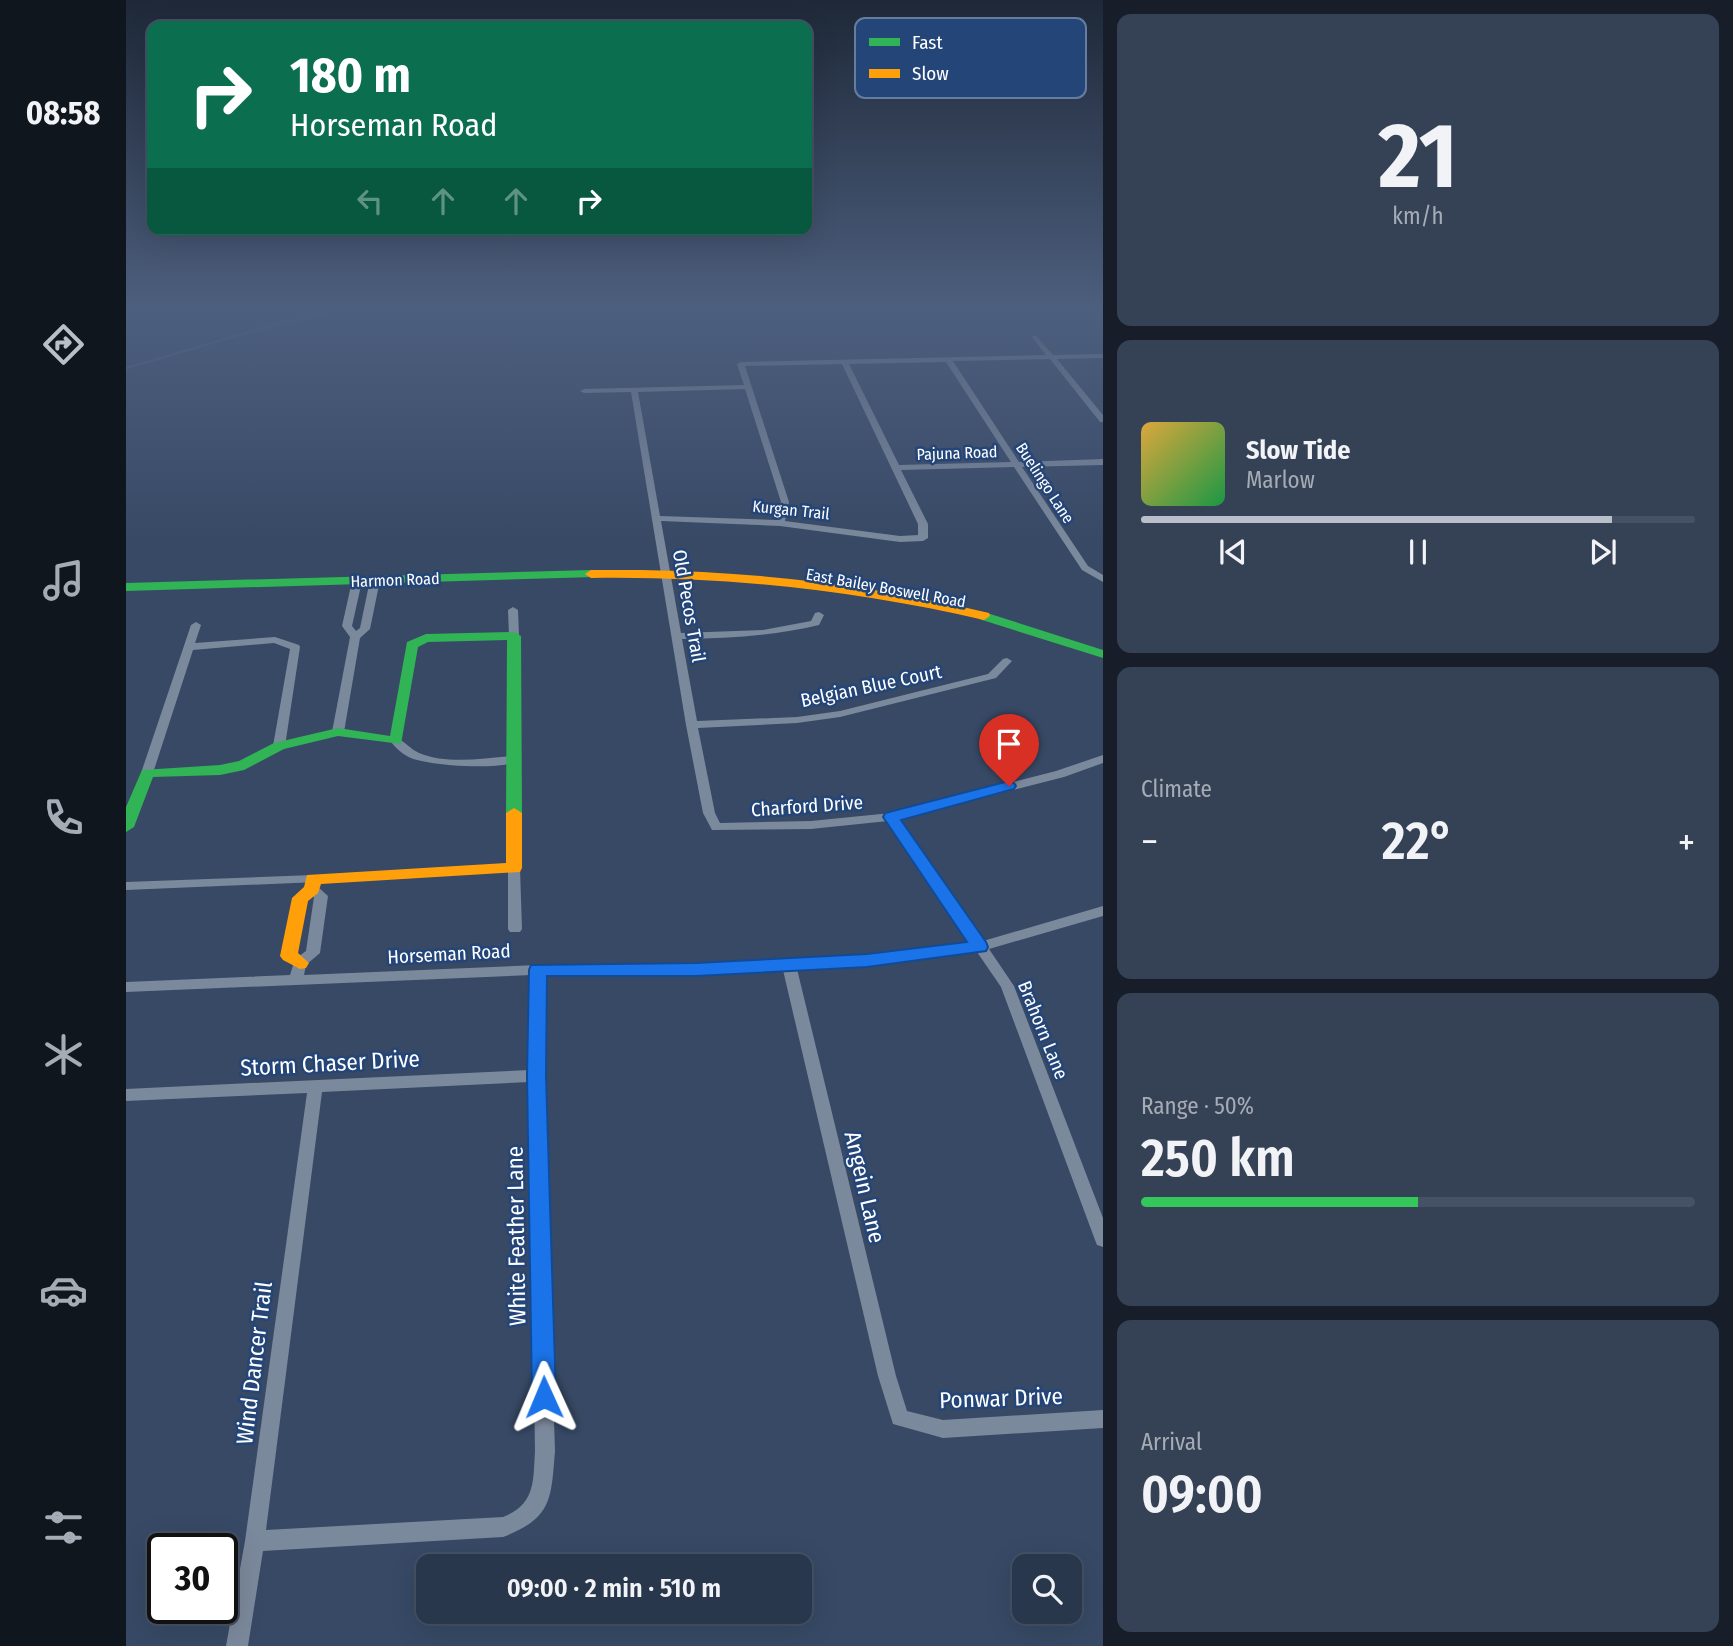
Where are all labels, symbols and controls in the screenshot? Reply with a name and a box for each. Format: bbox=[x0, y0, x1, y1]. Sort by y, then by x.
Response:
legend bbox=[855, 18, 1086, 98]
text: Fast bbox=[912, 31, 943, 54]
text: 180 m bbox=[290, 46, 411, 105]
icon: right bbox=[175, 49, 266, 140]
text: Slow bbox=[912, 62, 949, 85]
text: 08:58 bbox=[26, 94, 100, 132]
text: 21 bbox=[1378, 102, 1458, 211]
text: Horseman Road bbox=[290, 106, 497, 144]
icon: left bbox=[351, 182, 389, 220]
icon: ahead bbox=[424, 182, 462, 220]
icon: ahead bbox=[497, 182, 535, 220]
icon: right bbox=[570, 182, 608, 220]
text: km/h bbox=[1392, 202, 1444, 230]
icon: directions bbox=[39, 320, 88, 369]
text: Slow Tide bbox=[1246, 435, 1350, 466]
street label: Buelingo Lane bbox=[1012, 439, 1078, 527]
street label: Pajuna Road bbox=[916, 442, 998, 464]
text: Marlow bbox=[1246, 466, 1315, 494]
street label: Kurgan Trail bbox=[752, 497, 830, 523]
icon: previous bbox=[1214, 533, 1252, 571]
icon: pause bbox=[1399, 533, 1437, 571]
icon: next bbox=[1584, 533, 1622, 571]
street label: Old Pecos Trail bbox=[668, 548, 710, 664]
icon: music bbox=[39, 556, 88, 605]
street label: East Bailey Boswell Road bbox=[805, 565, 967, 611]
street label: Harmon Road bbox=[350, 569, 440, 591]
street label: Belgian Blue Court bbox=[798, 660, 944, 712]
pin bbox=[979, 714, 1039, 786]
icon: arrive bbox=[990, 725, 1028, 763]
text: Climate bbox=[1141, 775, 1212, 803]
street label: Charford Drive bbox=[750, 791, 864, 821]
icon: phone bbox=[39, 793, 88, 842]
text: 22° bbox=[1382, 810, 1454, 873]
text: − bbox=[1141, 819, 1158, 865]
text: + bbox=[1678, 819, 1695, 865]
street label: Horseman Road bbox=[387, 939, 511, 969]
street label: Brahorn Lane bbox=[1013, 978, 1073, 1082]
icon: climate bbox=[39, 1030, 88, 1079]
street label: Storm Chaser Drive bbox=[239, 1044, 421, 1082]
text: Range · 50% bbox=[1141, 1092, 1254, 1120]
text: 250 km bbox=[1141, 1127, 1295, 1190]
street label: Angein Lane bbox=[839, 1128, 891, 1246]
street label: White Feather Lane bbox=[500, 1146, 532, 1326]
icon: car bbox=[39, 1266, 88, 1315]
street label: Wind Dancer Trail bbox=[230, 1280, 278, 1446]
position arrow bbox=[507, 1360, 581, 1434]
street label: Ponwar Drive bbox=[939, 1382, 1063, 1414]
text: Arrival bbox=[1141, 1428, 1202, 1456]
text: 09:00 bbox=[1141, 1463, 1263, 1526]
icon: filters bbox=[39, 1503, 88, 1552]
speed limit sign: 30 bbox=[147, 1533, 238, 1624]
map controls bbox=[1012, 1554, 1082, 1624]
button: search bbox=[1012, 1554, 1082, 1624]
text: 09:00 · 2 min · 510 m bbox=[507, 1573, 721, 1604]

